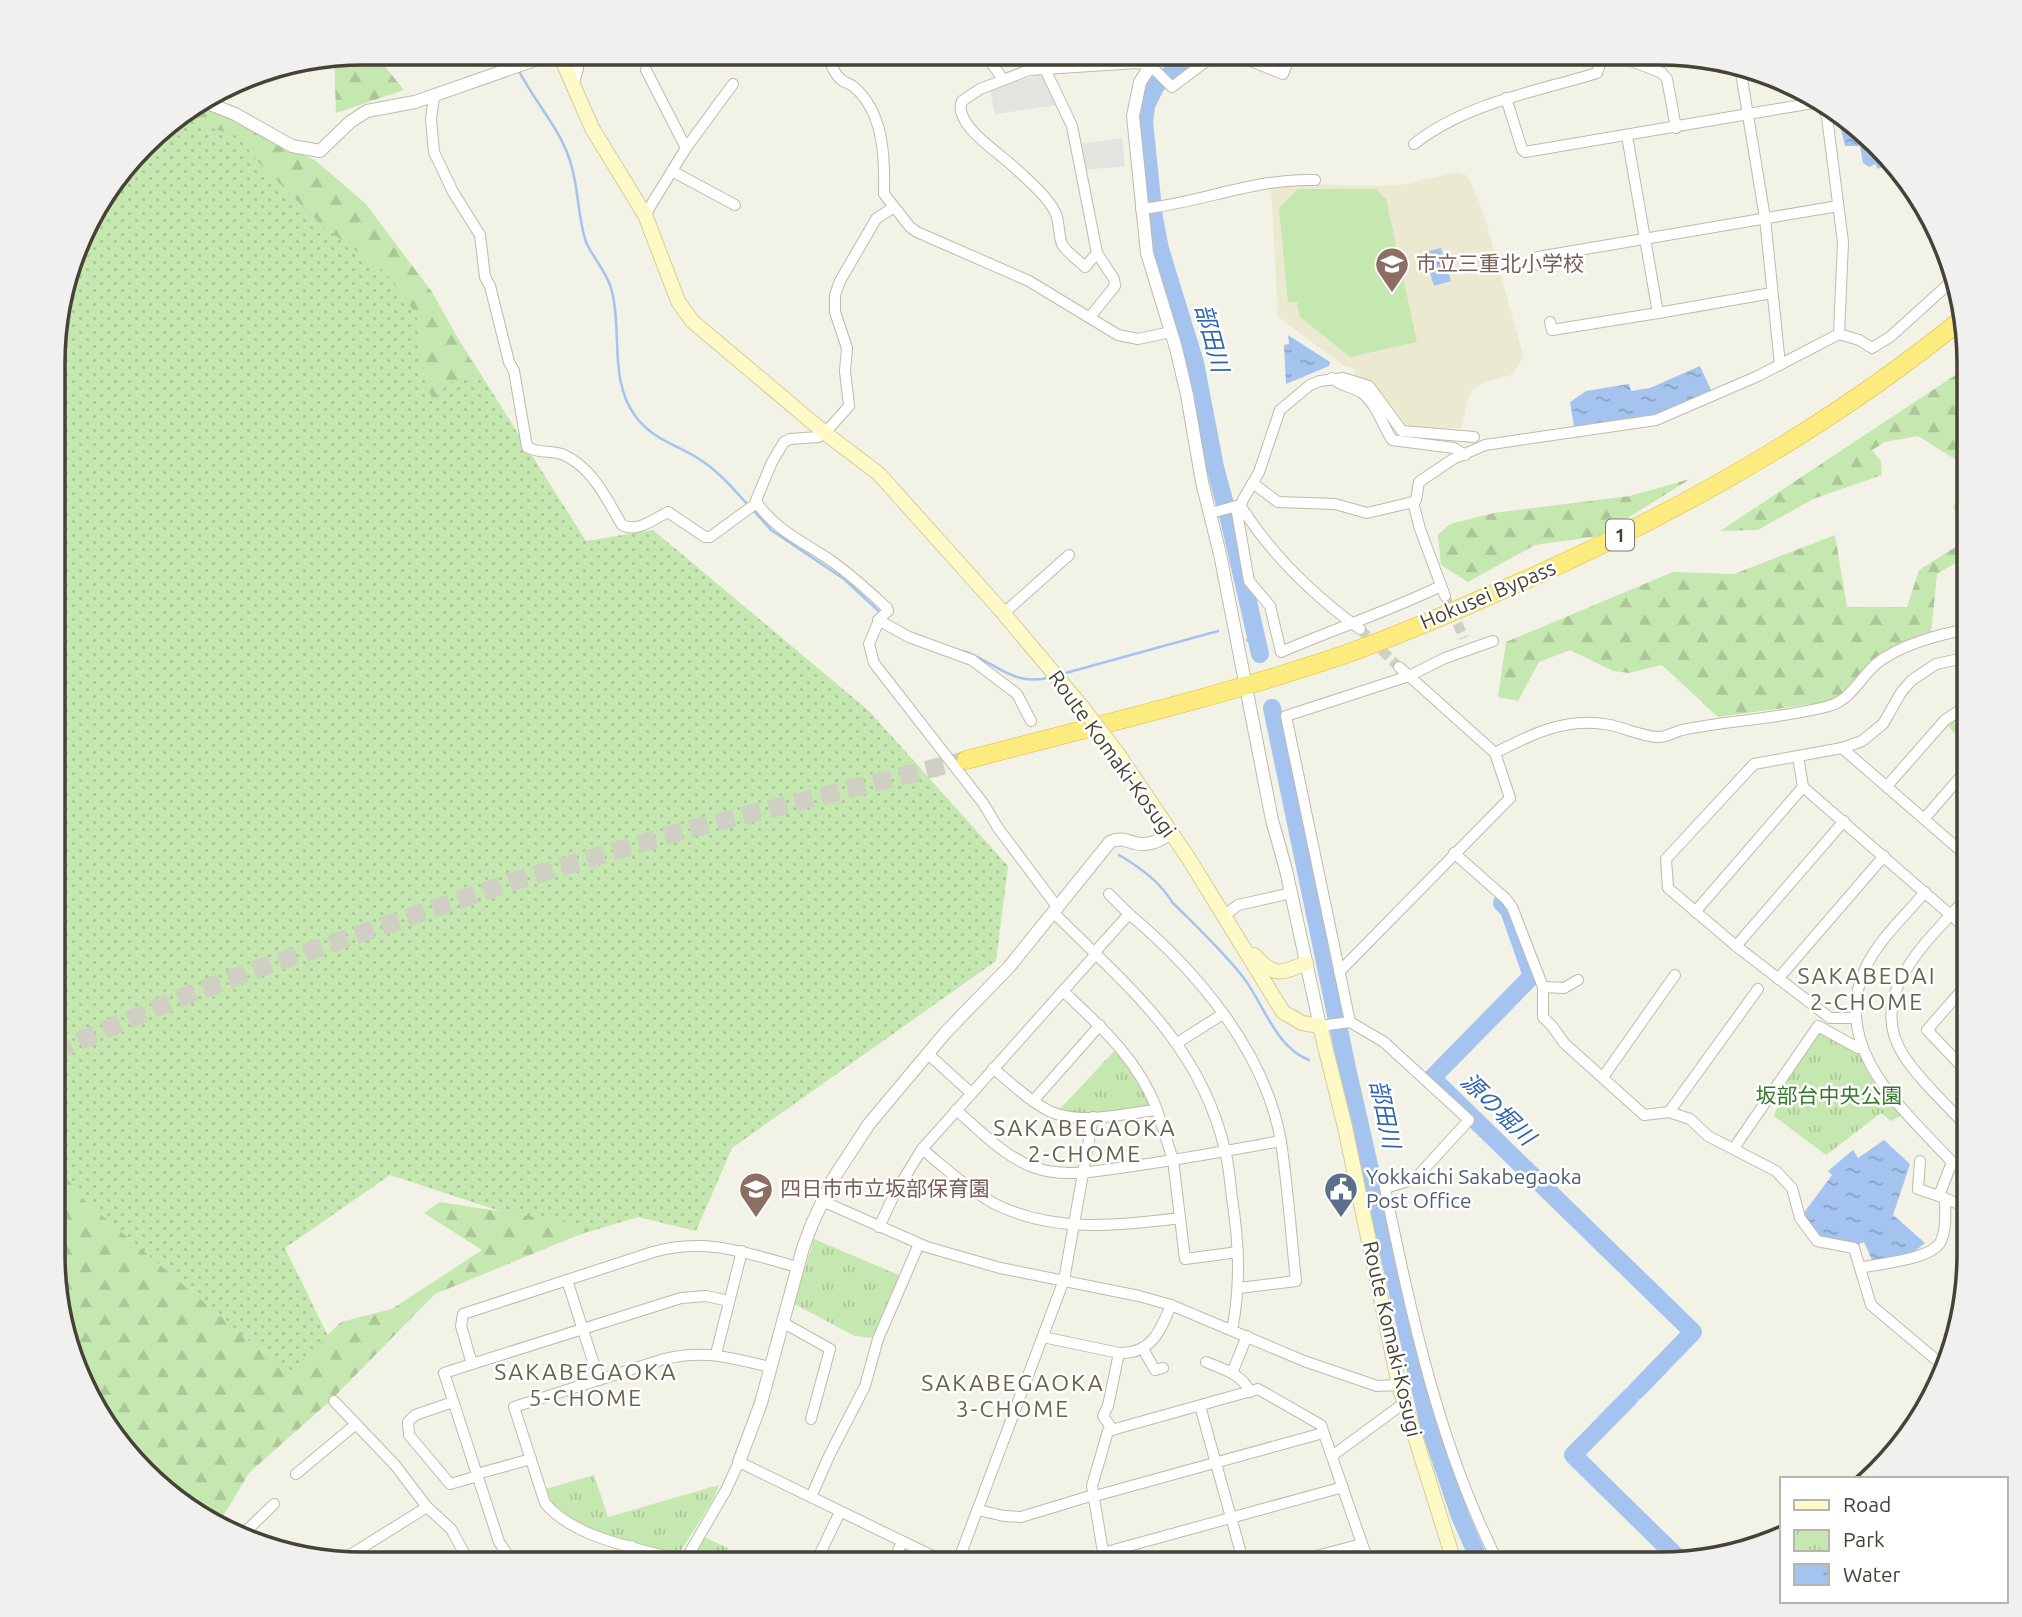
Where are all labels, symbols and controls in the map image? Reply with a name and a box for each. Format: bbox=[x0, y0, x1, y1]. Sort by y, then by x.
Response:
school or university icon: 市立三重北小学校 bbox=[1373, 245, 1411, 294]
place label: 市立三重北小学校 bbox=[1416, 251, 1584, 275]
water label: 部田川 bbox=[1191, 301, 1234, 377]
road number: 1 bbox=[1606, 520, 1634, 550]
street label: Hokusei Bypass bbox=[1416, 555, 1559, 633]
street label: Route Komaki-Kosugi bbox=[1044, 665, 1181, 842]
district label: SAKABEDAI 2-CHOME bbox=[1797, 963, 1937, 1014]
water label: 源の堀川 bbox=[1457, 1068, 1542, 1152]
water label: 部田川 bbox=[1366, 1078, 1406, 1153]
park label: 坂部台中央公園 bbox=[1756, 1083, 1903, 1107]
district label: SAKABEGAOKA 2-CHOME bbox=[993, 1115, 1177, 1166]
place label: Yokkaichi Sakabegaoka Post Office bbox=[1366, 1164, 1582, 1212]
school or university icon: 四日市市立坂部保育園 bbox=[737, 1170, 775, 1219]
public building icon: Yokkaichi Sakabegaoka Post Office bbox=[1322, 1170, 1360, 1219]
place label: 四日市市立坂部保育園 bbox=[780, 1176, 990, 1200]
street label: Route Komaki-Kosugi bbox=[1359, 1238, 1427, 1439]
district label: SAKABEGAOKA 5-CHOME bbox=[494, 1359, 678, 1410]
district label: SAKABEGAOKA 3-CHOME bbox=[921, 1370, 1105, 1421]
legend bbox=[1780, 1477, 2008, 1603]
text: Road bbox=[1843, 1492, 1891, 1516]
text: Park bbox=[1843, 1527, 1885, 1551]
text: Water bbox=[1843, 1562, 1901, 1586]

